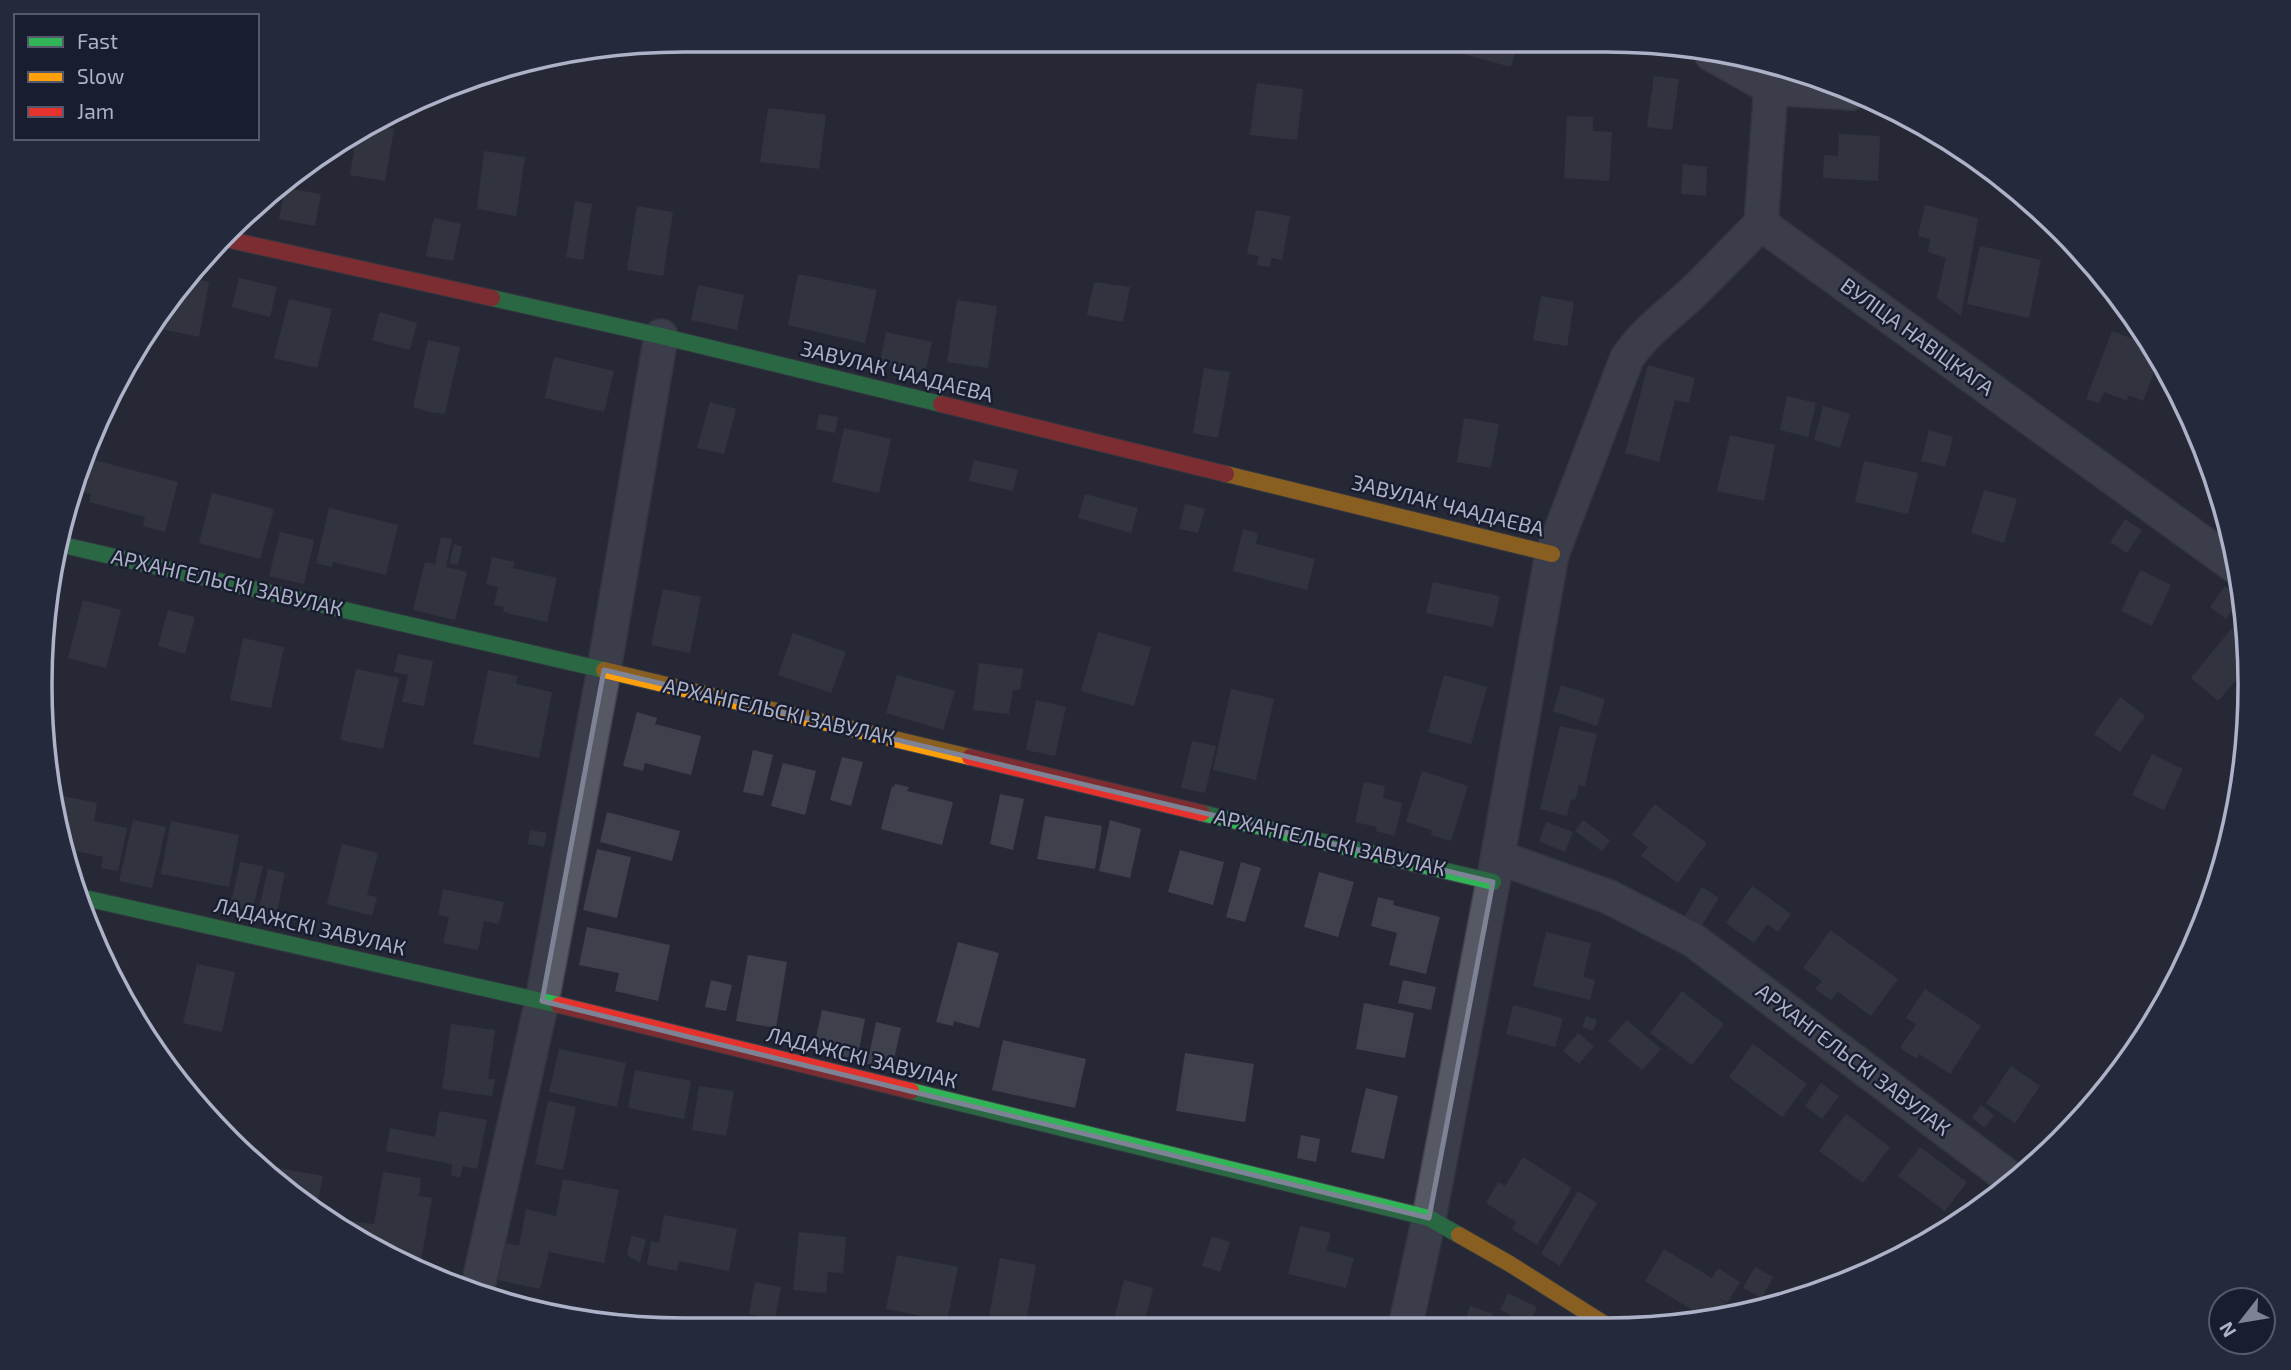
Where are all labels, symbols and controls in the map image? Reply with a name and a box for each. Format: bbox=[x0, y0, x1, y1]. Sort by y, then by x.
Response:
legend bbox=[14, 14, 259, 140]
text: Fast bbox=[77, 28, 118, 53]
text: Slow bbox=[77, 63, 124, 88]
text: Jam bbox=[77, 98, 114, 123]
street label: ВУЛІЦА НАВІЦКАГА bbox=[1836, 272, 1999, 400]
street label: ЗАВУЛАК ЧААДАЕВА bbox=[799, 335, 996, 407]
street label: ЗАВУЛАК ЧААДАЕВА bbox=[1350, 469, 1547, 541]
street label: АРХАНГЕЛЬСКІ ЗАВУЛАК bbox=[109, 543, 346, 620]
street label: АРХАНГЕЛЬСКІ ЗАВУЛАК bbox=[661, 672, 898, 749]
street label: АРХАНГЕЛЬСКІ ЗАВУЛАК bbox=[1212, 803, 1449, 880]
street label: ЛАДАЖСКІ ЗАВУЛАК bbox=[212, 891, 409, 960]
street label: АРХАНГЕЛЬСКІ ЗАВУЛАК bbox=[1752, 978, 1956, 1140]
street label: ЛАДАЖСКІ ЗАВУЛАК bbox=[764, 1021, 960, 1092]
north arrow bbox=[2207, 1286, 2277, 1356]
text: N bbox=[2214, 1318, 2240, 1342]

